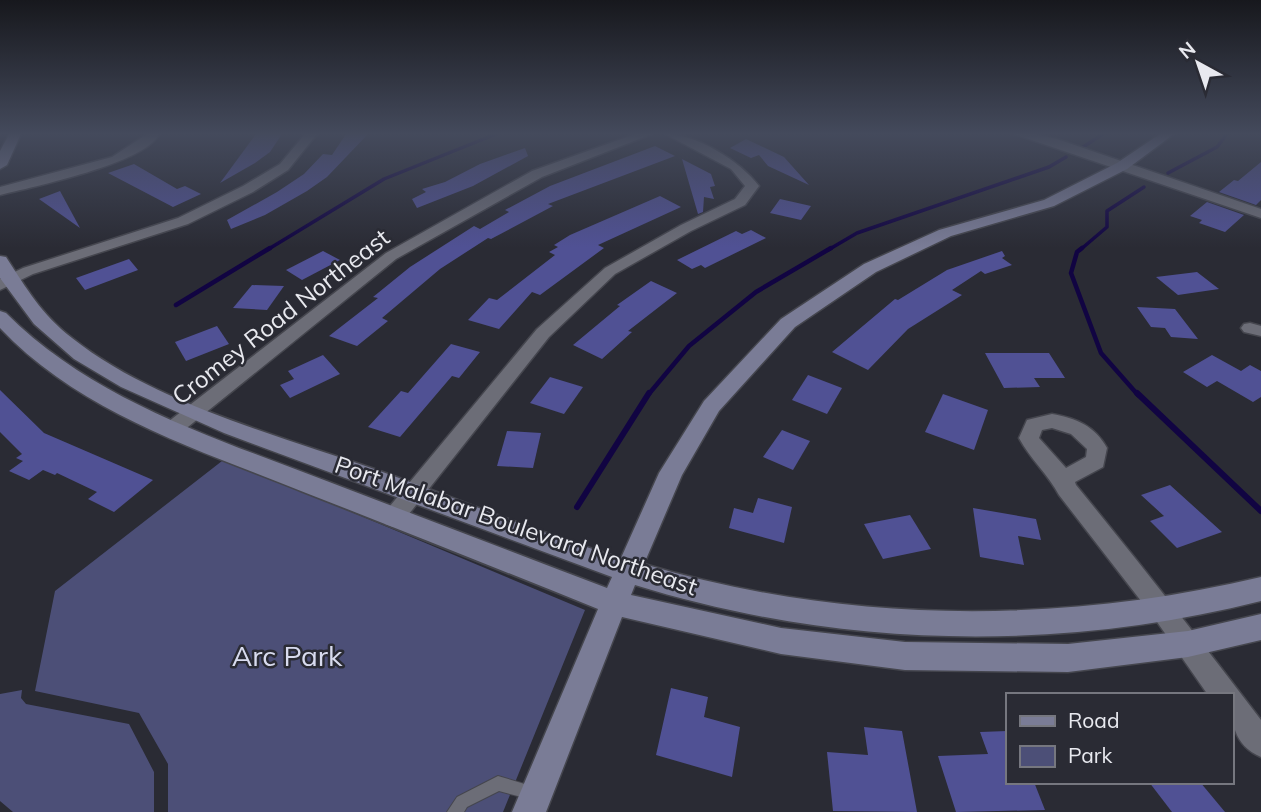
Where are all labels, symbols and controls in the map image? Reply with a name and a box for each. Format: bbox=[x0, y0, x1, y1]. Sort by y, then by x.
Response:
north arrow bbox=[1163, 28, 1233, 98]
text: N bbox=[1174, 36, 1200, 64]
street label: Cromey Road Northeast bbox=[166, 222, 395, 410]
street label: Port Malabar Boulevard Northeast bbox=[331, 449, 702, 601]
park label: Arc Park bbox=[232, 638, 343, 673]
legend bbox=[1006, 693, 1233, 784]
text: Road bbox=[1068, 707, 1119, 733]
text: Park bbox=[1068, 742, 1112, 768]

